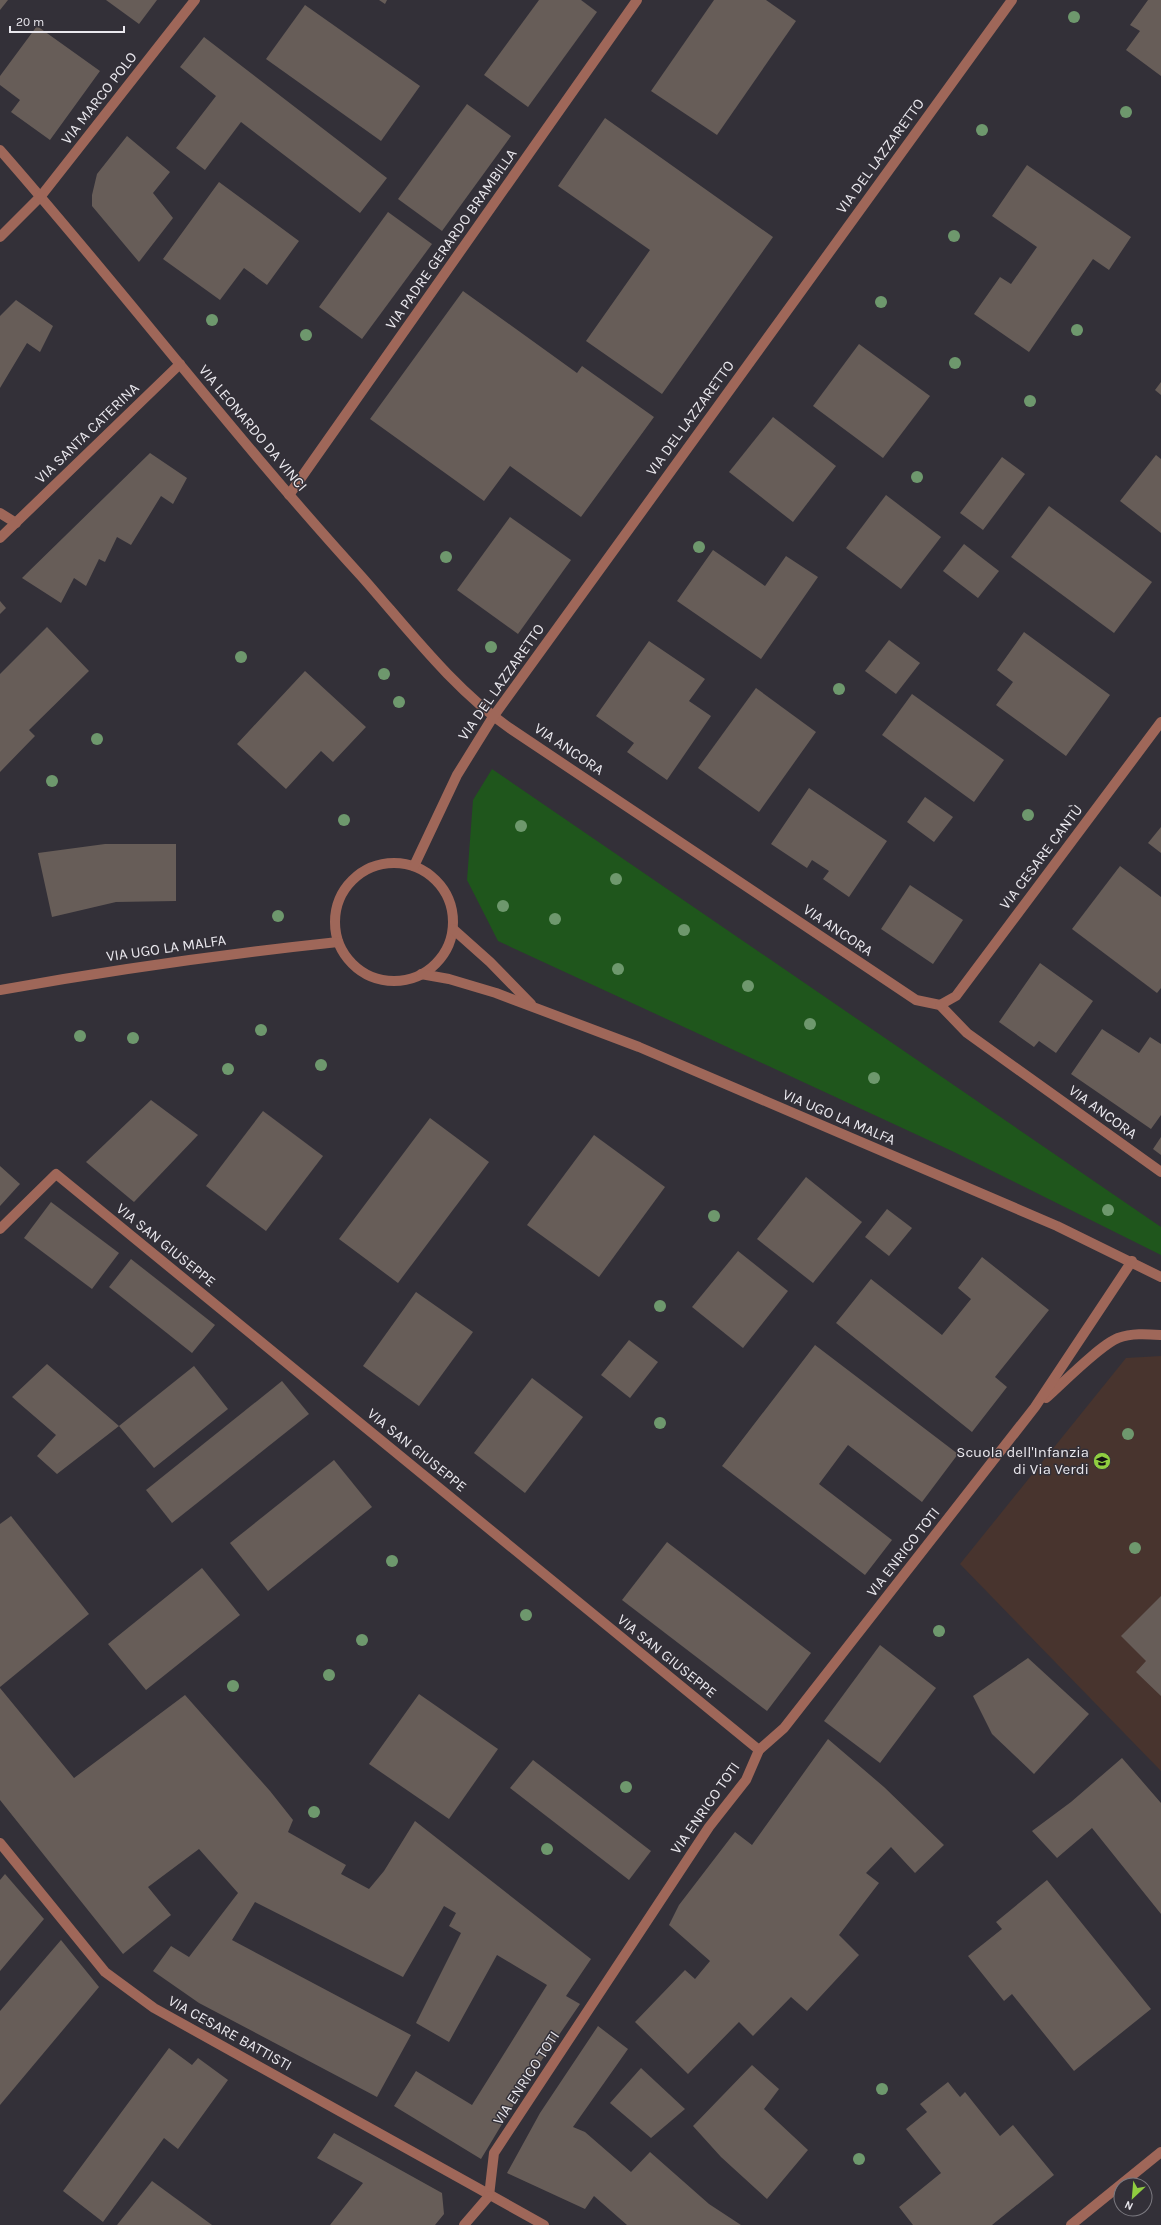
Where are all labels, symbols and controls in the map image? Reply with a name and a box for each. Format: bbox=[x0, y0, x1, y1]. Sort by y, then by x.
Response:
scale bar bbox=[10, 8, 124, 34]
text: 20 m bbox=[16, 15, 44, 29]
street label: VIA MARCO POLO bbox=[57, 48, 141, 148]
street label: VIA DEL LAZZARETTO bbox=[832, 95, 928, 217]
street label: VIA PADRE GERARDO BRAMBILLA bbox=[382, 145, 521, 333]
street label: VIA DEL LAZZARETTO bbox=[642, 357, 738, 479]
street label: VIA LEONARDO DA VINCI bbox=[195, 361, 311, 495]
street label: VIA SANTA CATERINA bbox=[31, 379, 143, 487]
street label: VIA DEL LAZZARETTO bbox=[454, 620, 548, 744]
street label: VIA ANCORA bbox=[531, 719, 608, 779]
street label: VIA CESARE CANTÙ bbox=[996, 801, 1086, 913]
street label: VIA ANCORA bbox=[800, 900, 877, 960]
street label: VIA UGO LA MALFA bbox=[105, 931, 227, 965]
street label: VIA ANCORA bbox=[1065, 1081, 1141, 1143]
street label: VIA UGO LA MALFA bbox=[780, 1085, 898, 1149]
street label: VIA SAN GIUSEPPE bbox=[113, 1199, 219, 1291]
street label: VIA SAN GIUSEPPE bbox=[364, 1404, 470, 1496]
place label: Scuola dell'Infanzia di Via Verdi bbox=[956, 1443, 1089, 1478]
school or university icon: Scuola dell'Infanzia di Via Verdi bbox=[1092, 1451, 1112, 1471]
street label: VIA ENRICO TOTI bbox=[863, 1504, 943, 1600]
street label: VIA SAN GIUSEPPE bbox=[614, 1610, 720, 1702]
street label: VIA ENRICO TOTI bbox=[667, 1759, 743, 1857]
street label: VIA CESARE BATTISTI bbox=[165, 1992, 295, 2074]
street label: VIA ENRICO TOTI bbox=[489, 2028, 563, 2128]
north arrow bbox=[1113, 2177, 1153, 2217]
text: N bbox=[1122, 2198, 1135, 2213]

